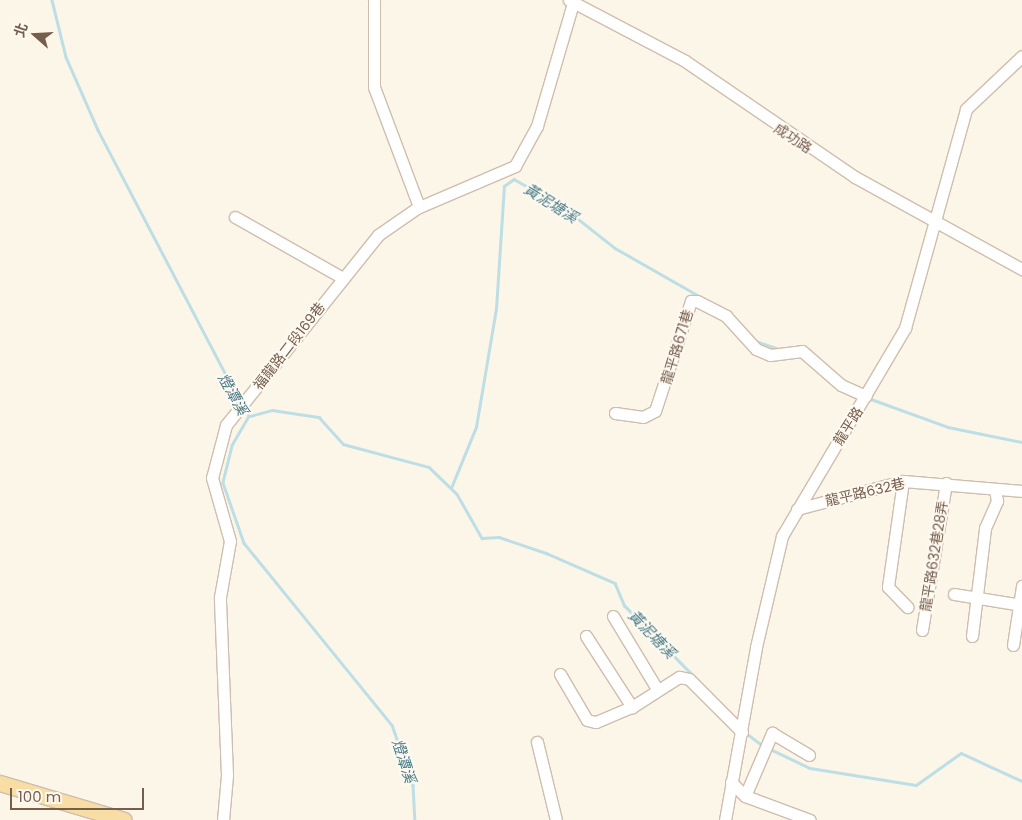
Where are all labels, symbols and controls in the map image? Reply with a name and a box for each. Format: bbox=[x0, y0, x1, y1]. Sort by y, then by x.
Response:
north arrow bbox=[10, 10, 60, 60]
text: 北 bbox=[9, 20, 33, 40]
street label: 成功路 bbox=[771, 120, 815, 156]
water label: 黃泥塘溪 bbox=[521, 179, 581, 227]
street label: 福龍路二段169巷 bbox=[250, 299, 328, 393]
street label: 龍平路671巷 bbox=[658, 308, 696, 386]
water label: 燈潭溪 bbox=[214, 370, 252, 418]
street label: 龍平路 bbox=[830, 404, 866, 448]
street label: 龍平路632巷 bbox=[824, 475, 906, 509]
street label: 龍平路632巷28弄 bbox=[917, 499, 951, 613]
water label: 黃泥塘溪 bbox=[625, 606, 679, 662]
water label: 燈潭溪 bbox=[388, 737, 420, 785]
scale bar bbox=[12, 778, 146, 810]
text: 100 m bbox=[18, 786, 61, 807]

